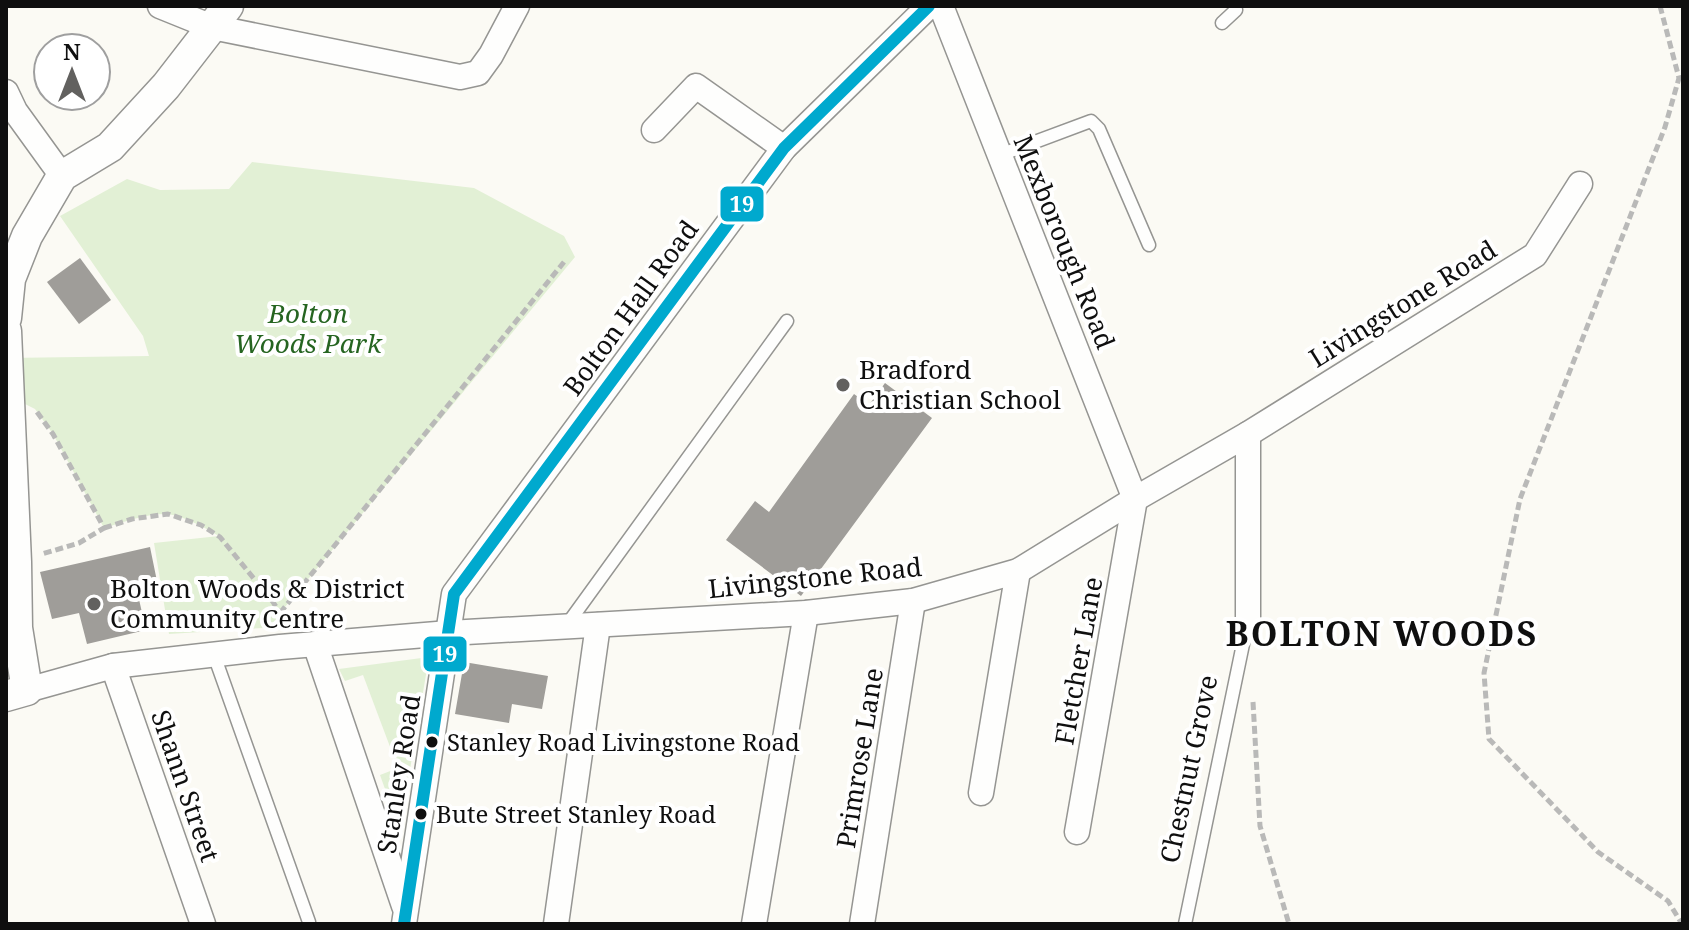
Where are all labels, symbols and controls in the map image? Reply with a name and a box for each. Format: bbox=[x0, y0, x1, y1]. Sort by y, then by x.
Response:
north arrow bbox=[32, 32, 112, 112]
text: N bbox=[63, 36, 81, 66]
street label: Mexborough Road bbox=[1006, 129, 1124, 354]
line badge: 19 bbox=[719, 185, 765, 223]
text: 19 bbox=[730, 188, 754, 218]
street label: Bolton Hall Road bbox=[554, 212, 706, 402]
street label: Livingstone Road bbox=[1302, 231, 1503, 375]
park label: Bolton Woods Park bbox=[234, 295, 383, 361]
place label: Bradford Christian School bbox=[859, 351, 1061, 417]
marker: Bradford Christian School bbox=[834, 376, 852, 394]
street label: Livingstone Road bbox=[706, 548, 924, 606]
place label: Bolton Woods & District Community Centre bbox=[110, 570, 405, 636]
street label: Fletcher Lane bbox=[1046, 574, 1111, 748]
marker: Bolton Woods & District Community Centre bbox=[85, 595, 103, 613]
district label: BOLTON WOODS bbox=[1226, 610, 1538, 656]
line badge: 19 bbox=[422, 635, 468, 673]
text: 19 bbox=[433, 638, 457, 668]
street label: Primrose Lane bbox=[827, 665, 891, 851]
street label: Chestnut Grove bbox=[1151, 672, 1226, 866]
street label: Stanley Road bbox=[368, 692, 428, 856]
street label: Shann Street bbox=[143, 705, 229, 866]
place label: Stanley Road Livingstone Road bbox=[447, 725, 800, 758]
marker: Stanley Road Livingstone Road bbox=[424, 734, 440, 750]
place label: Bute Street Stanley Road bbox=[436, 797, 716, 830]
marker: Bute Street Stanley Road bbox=[413, 806, 429, 822]

